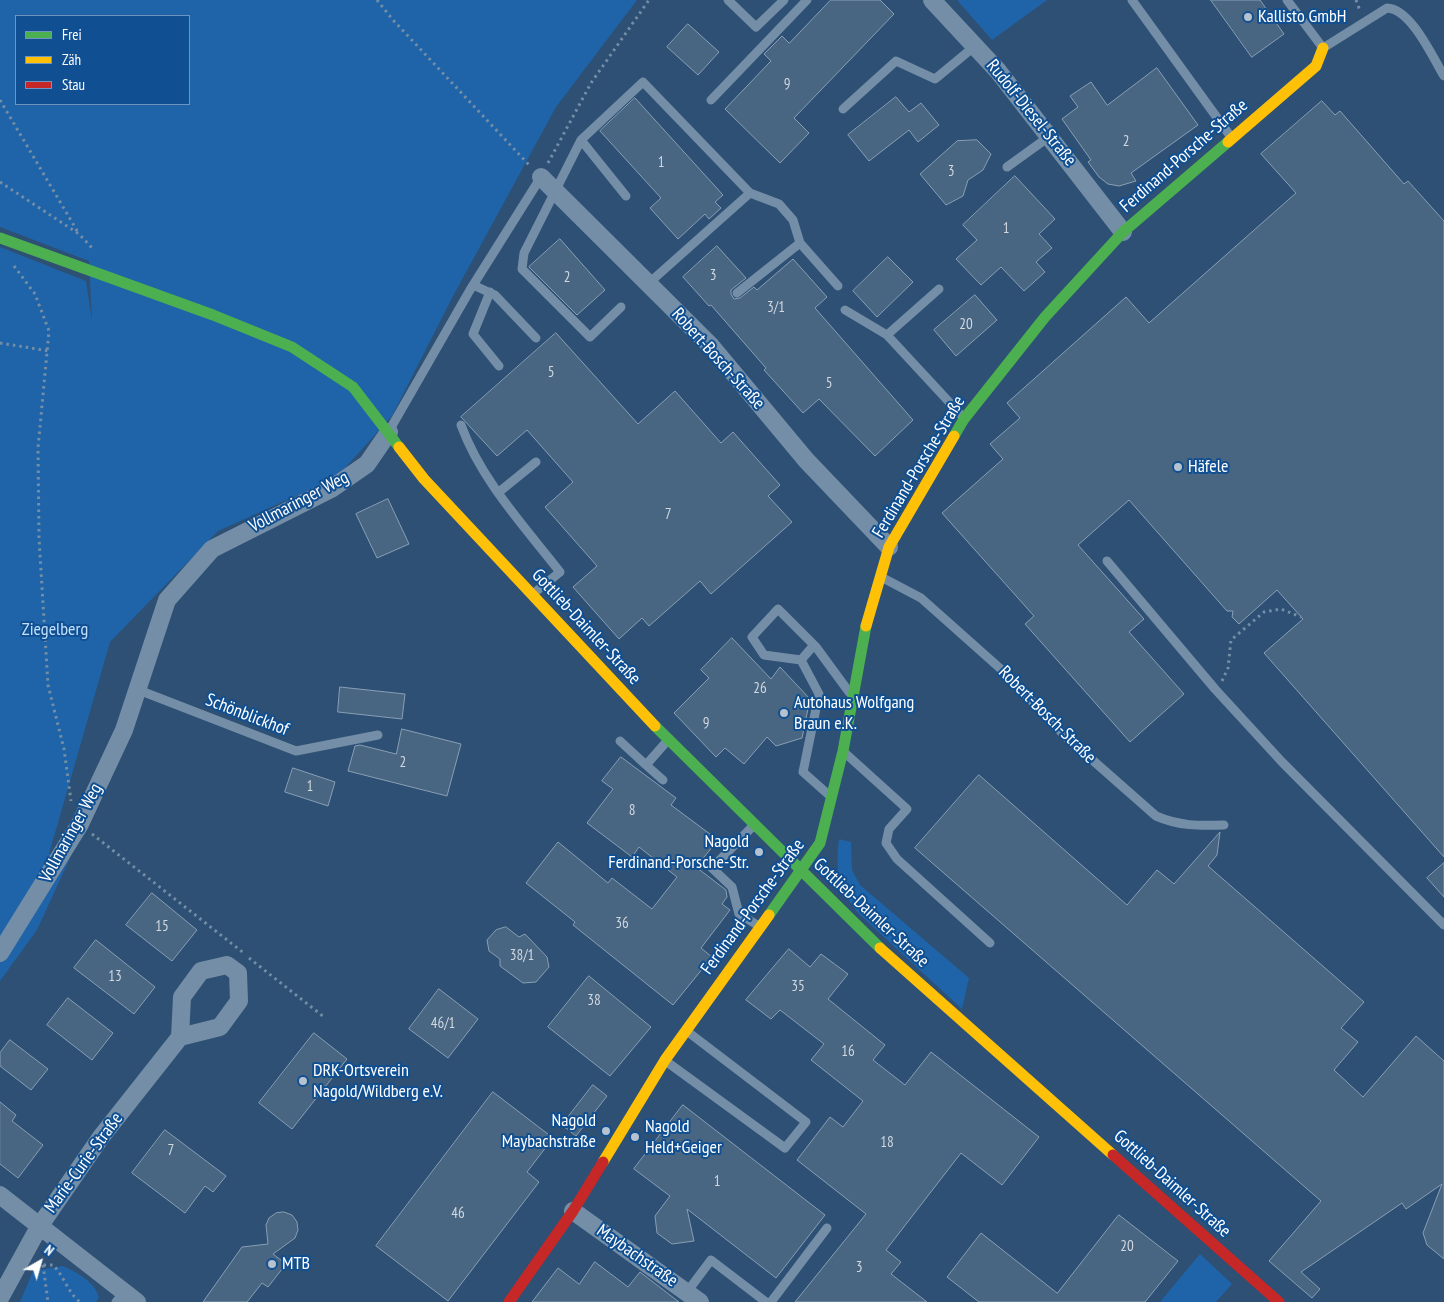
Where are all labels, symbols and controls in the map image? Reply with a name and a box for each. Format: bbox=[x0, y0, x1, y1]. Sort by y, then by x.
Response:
place label: Kallisto GmbH bbox=[1258, 6, 1347, 28]
marker: Kallisto GmbH bbox=[1242, 11, 1254, 23]
legend bbox=[15, 15, 190, 105]
text: Frei bbox=[62, 25, 82, 44]
text: Zäh bbox=[62, 50, 81, 69]
street label: Rudolf-Diesel-Straße bbox=[981, 55, 1081, 171]
text: Stau bbox=[62, 75, 85, 94]
house number: 9 bbox=[784, 76, 790, 94]
street label: Ferdinand-Porsche-Straße bbox=[1116, 95, 1252, 217]
house number: 2 bbox=[1123, 133, 1129, 151]
house number: 1 bbox=[658, 154, 664, 172]
house number: 3 bbox=[948, 163, 954, 181]
house number: 1 bbox=[1003, 220, 1009, 238]
house number: 3 bbox=[710, 267, 716, 285]
house number: 2 bbox=[564, 269, 570, 287]
house number: 3/1 bbox=[767, 299, 785, 317]
street label: Robert-Bosch-Straße bbox=[667, 304, 769, 414]
house number: 20 bbox=[959, 316, 973, 334]
house number: 5 bbox=[548, 364, 554, 382]
house number: 5 bbox=[826, 375, 832, 393]
street label: Ferdinand-Porsche-Straße bbox=[868, 392, 970, 542]
place label: Häfele bbox=[1188, 456, 1228, 478]
marker: Häfele bbox=[1172, 461, 1184, 473]
street label: Vollmaringer Weg bbox=[245, 467, 353, 537]
house number: 7 bbox=[665, 506, 671, 524]
street label: Gottlieb-Daimler-Straße bbox=[527, 565, 645, 689]
park label: Ziegelberg bbox=[22, 619, 88, 641]
street label: Robert-Bosch-Straße bbox=[994, 662, 1100, 768]
house number: 26 bbox=[753, 680, 767, 698]
street label: Schönblickhof bbox=[202, 689, 292, 741]
place label: Autohaus Wolfgang Braun e.K. bbox=[794, 692, 914, 734]
marker: Autohaus Wolfgang Braun e.K. bbox=[778, 707, 790, 719]
house number: 9 bbox=[703, 715, 709, 733]
house number: 2 bbox=[400, 754, 406, 772]
house number: 1 bbox=[307, 778, 313, 796]
street label: Vollmaringer Weg bbox=[35, 780, 107, 886]
house number: 8 bbox=[629, 802, 635, 820]
place label: Nagold Ferdinand-Porsche-Str. bbox=[608, 831, 749, 874]
street label: Ferdinand-Porsche-Straße bbox=[697, 835, 809, 979]
marker: Nagold Ferdinand-Porsche-Str. bbox=[753, 846, 765, 858]
street label: Gottlieb-Daimler-Straße bbox=[809, 854, 933, 972]
house number: 36 bbox=[615, 915, 629, 933]
house number: 15 bbox=[155, 918, 169, 936]
house number: 38/1 bbox=[510, 947, 534, 965]
house number: 13 bbox=[108, 968, 122, 986]
house number: 35 bbox=[791, 978, 805, 996]
house number: 38 bbox=[587, 992, 601, 1010]
house number: 46/1 bbox=[431, 1015, 455, 1033]
house number: 16 bbox=[841, 1043, 855, 1061]
place label: DRK-Ortsverein Nagold/Wildberg e.V. bbox=[313, 1060, 443, 1102]
marker: DRK-Ortsverein Nagold/Wildberg e.V. bbox=[297, 1075, 309, 1087]
street label: Marie-Curie-Straße bbox=[40, 1109, 128, 1217]
place label: Nagold Maybachstraße bbox=[502, 1110, 596, 1152]
place label: Nagold Held+Geiger bbox=[645, 1116, 722, 1158]
marker: Nagold Maybachstraße bbox=[600, 1125, 612, 1137]
street label: Gottlieb-Daimler-Straße bbox=[1109, 1126, 1235, 1242]
marker: Nagold Held+Geiger bbox=[629, 1131, 641, 1143]
house number: 18 bbox=[880, 1134, 894, 1152]
house number: 7 bbox=[168, 1142, 174, 1160]
house number: 1 bbox=[714, 1173, 720, 1191]
house number: 46 bbox=[451, 1205, 465, 1223]
street label: Maybachstraße bbox=[592, 1220, 682, 1292]
north arrow bbox=[15, 1237, 65, 1287]
house number: 20 bbox=[1120, 1238, 1134, 1256]
text: N bbox=[41, 1241, 58, 1260]
place label: MTB bbox=[282, 1253, 310, 1275]
marker: MTB bbox=[266, 1258, 278, 1270]
house number: 3 bbox=[856, 1259, 862, 1277]

